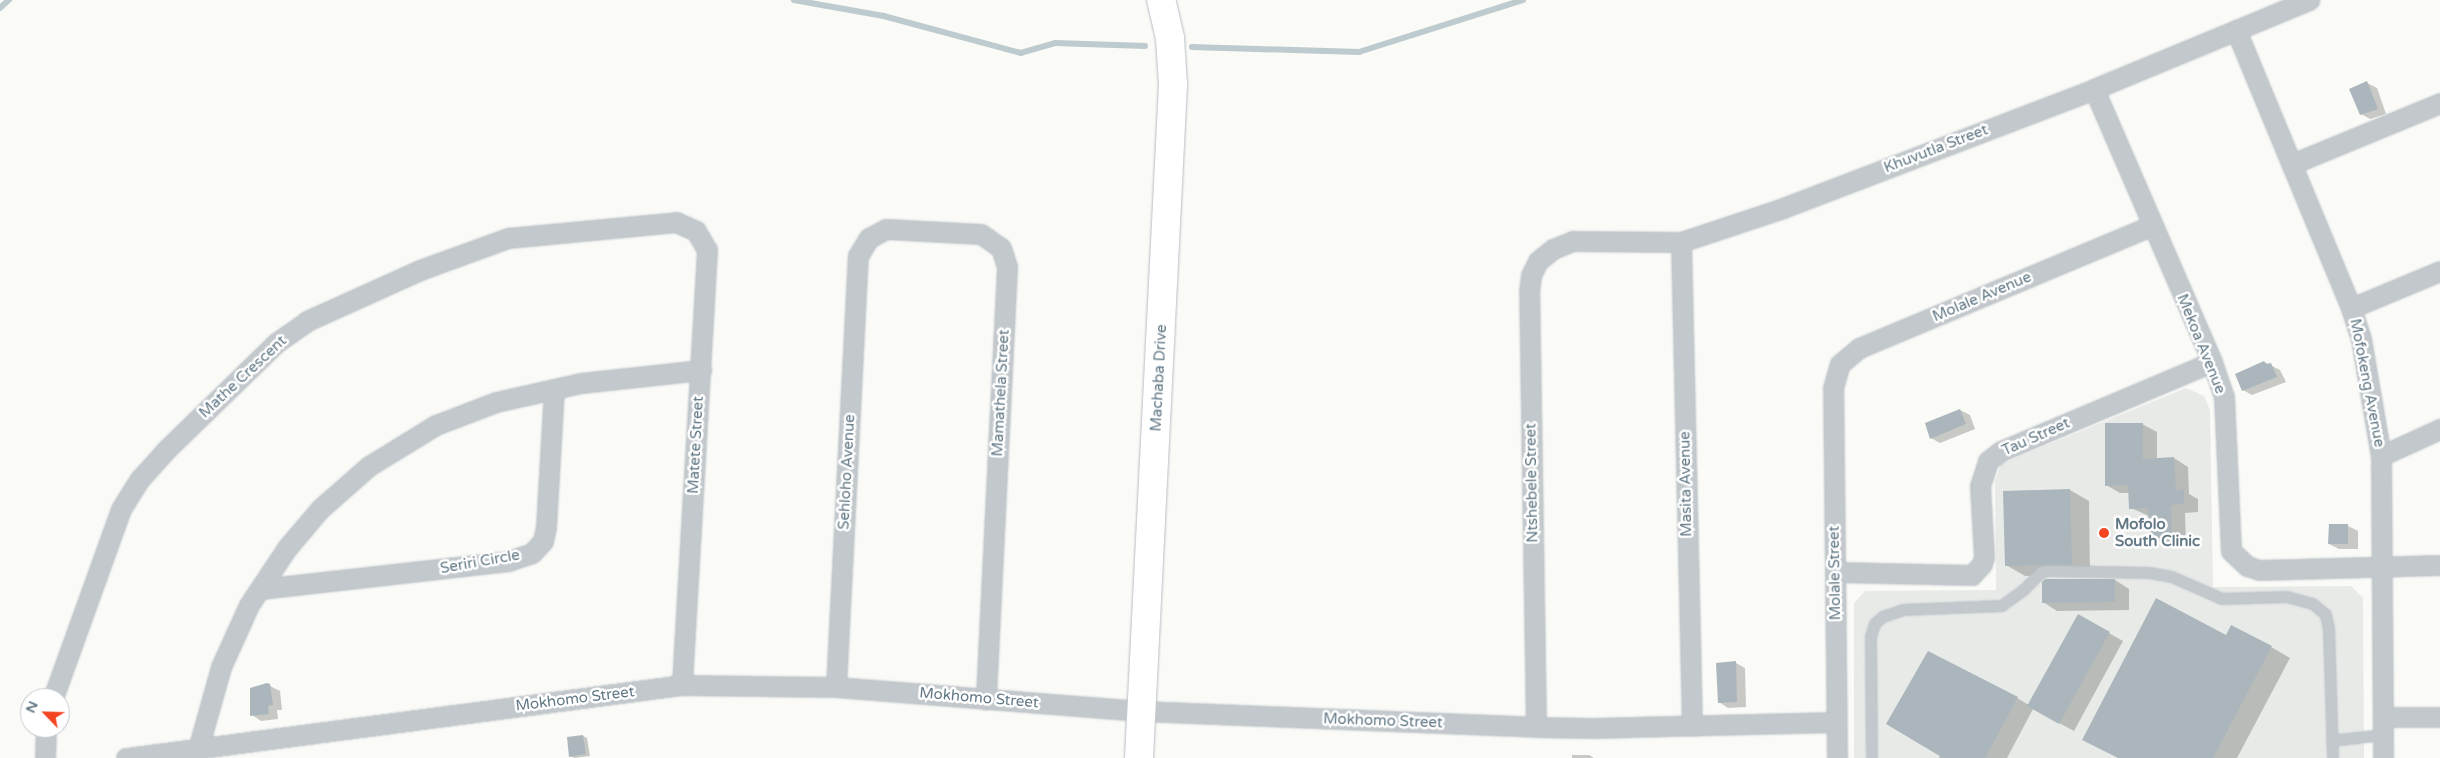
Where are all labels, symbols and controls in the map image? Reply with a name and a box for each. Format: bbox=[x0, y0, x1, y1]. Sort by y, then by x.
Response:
street label: Khuvutla Street bbox=[1881, 121, 1991, 177]
street label: Molale Avenue bbox=[1930, 268, 2034, 326]
street label: Mekoa Avenue bbox=[2173, 292, 2229, 396]
street label: Mofokeng Avenue bbox=[2346, 317, 2388, 449]
street label: Machaba Drive bbox=[1147, 324, 1171, 432]
street label: Mamathela Street bbox=[989, 329, 1013, 457]
street label: Mathe Crescent bbox=[196, 332, 290, 422]
street label: Matete Street bbox=[684, 396, 708, 494]
street label: Sehloho Avenue bbox=[835, 414, 859, 530]
street label: Tau Street bbox=[1999, 414, 2073, 460]
street label: Ntshebele Street bbox=[1522, 423, 1542, 543]
street label: Masita Avenue bbox=[1676, 431, 1696, 537]
place label: Mofolo South Clinic bbox=[2115, 515, 2200, 550]
street label: Molale Street bbox=[1825, 526, 1845, 620]
marker: Mofolo South Clinic bbox=[2097, 526, 2111, 540]
street label: Seriri Circle bbox=[439, 546, 521, 578]
street label: Mokhomo Street bbox=[515, 683, 635, 715]
street label: Mokhomo Street bbox=[919, 684, 1039, 712]
north arrow bbox=[20, 688, 70, 738]
text: N bbox=[22, 699, 42, 716]
street label: Mokhomo Street bbox=[1323, 710, 1443, 732]

